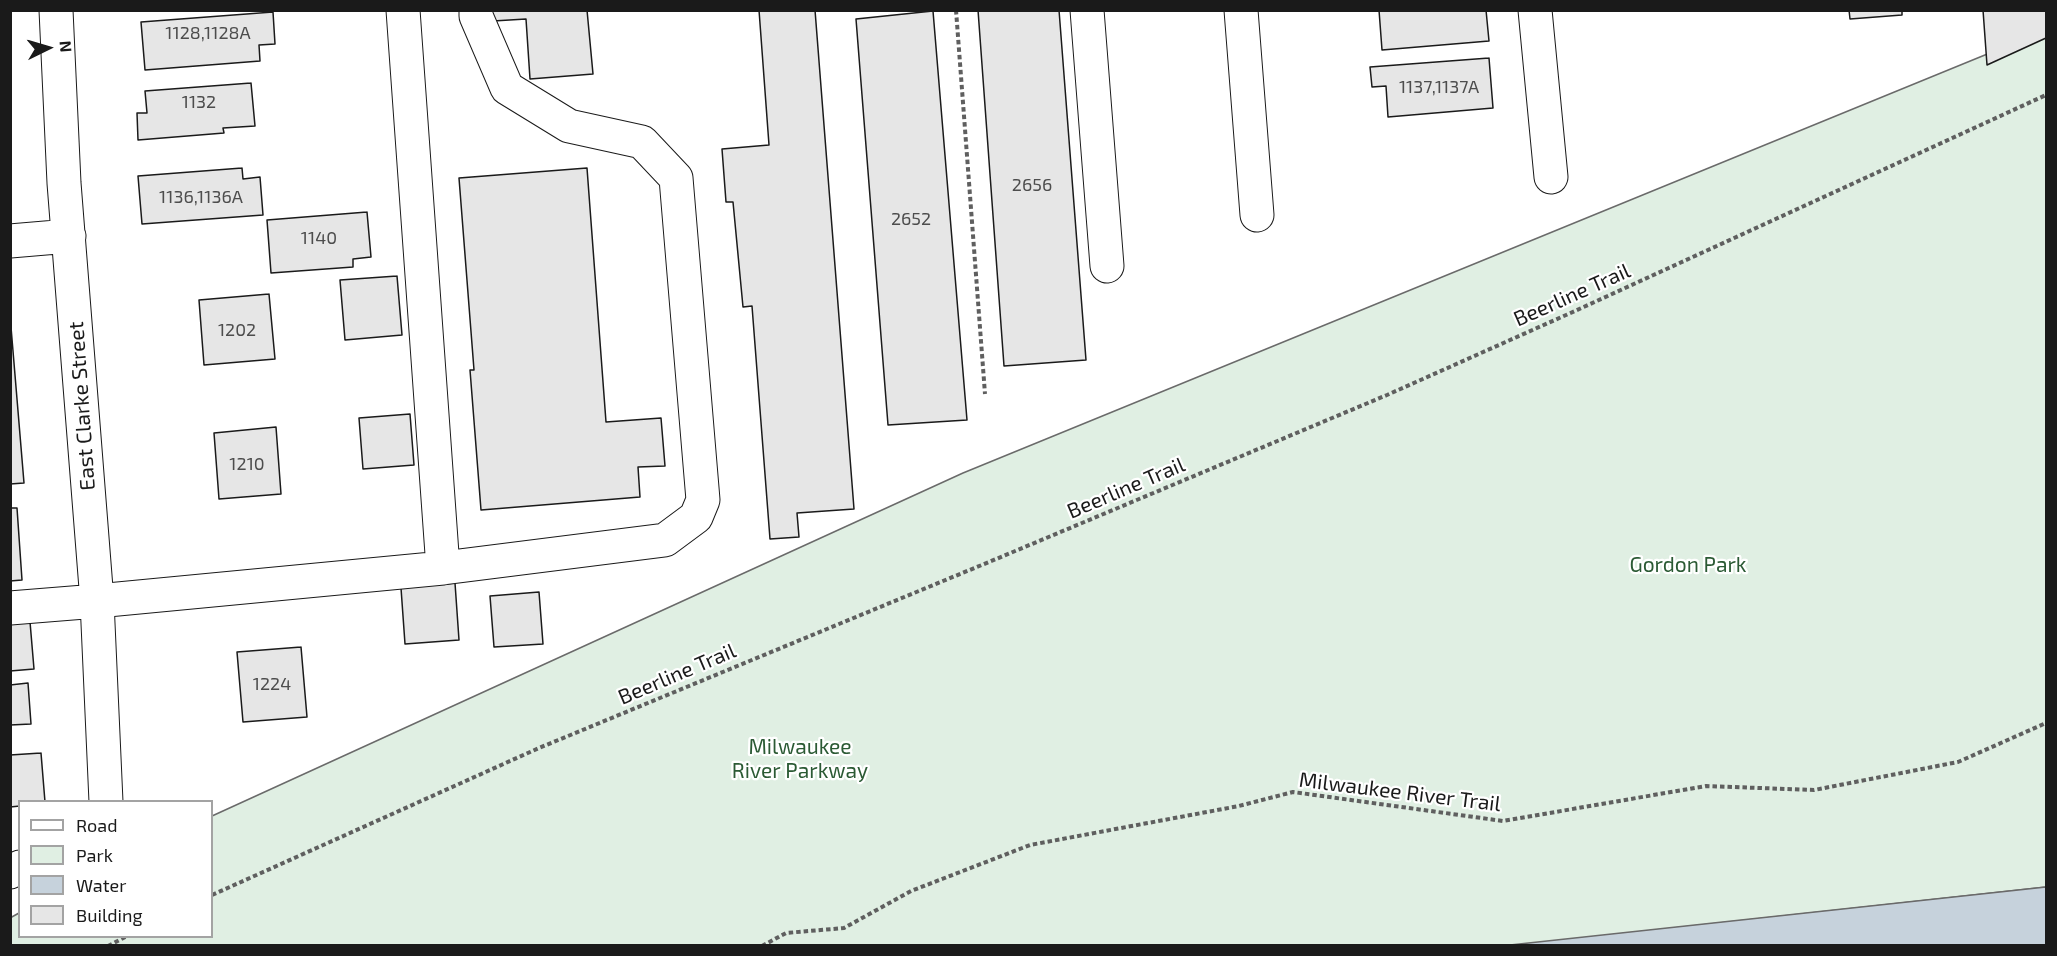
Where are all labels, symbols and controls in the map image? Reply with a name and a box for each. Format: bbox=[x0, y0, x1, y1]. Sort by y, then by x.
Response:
north arrow bbox=[18, 18, 78, 78]
house number: 1128,1128A bbox=[165, 22, 251, 44]
text: N bbox=[56, 40, 76, 53]
house number: 1137,1137A bbox=[1399, 76, 1479, 98]
house number: 1132 bbox=[182, 91, 216, 113]
house number: 2656 bbox=[1012, 174, 1052, 196]
house number: 1136,1136A bbox=[159, 186, 243, 208]
house number: 2652 bbox=[891, 208, 931, 230]
house number: 1140 bbox=[301, 227, 337, 249]
street label: Beerline Trail bbox=[1510, 258, 1634, 332]
house number: 1202 bbox=[218, 319, 256, 341]
street label: East Clarke Street bbox=[64, 321, 100, 491]
street label: Beerline Trail bbox=[1063, 452, 1189, 524]
house number: 1210 bbox=[229, 453, 265, 475]
park label: Gordon Park bbox=[1629, 552, 1747, 578]
street label: Beerline Trail bbox=[614, 638, 740, 710]
house number: 1224 bbox=[253, 673, 291, 695]
park label: Milwaukee River Parkway bbox=[732, 734, 868, 784]
street label: Milwaukee River Trail bbox=[1298, 767, 1502, 817]
legend bbox=[18, 800, 213, 938]
text: Road bbox=[76, 814, 117, 836]
text: Park bbox=[76, 844, 113, 866]
text: Water bbox=[76, 874, 126, 896]
text: Building bbox=[76, 904, 143, 926]

